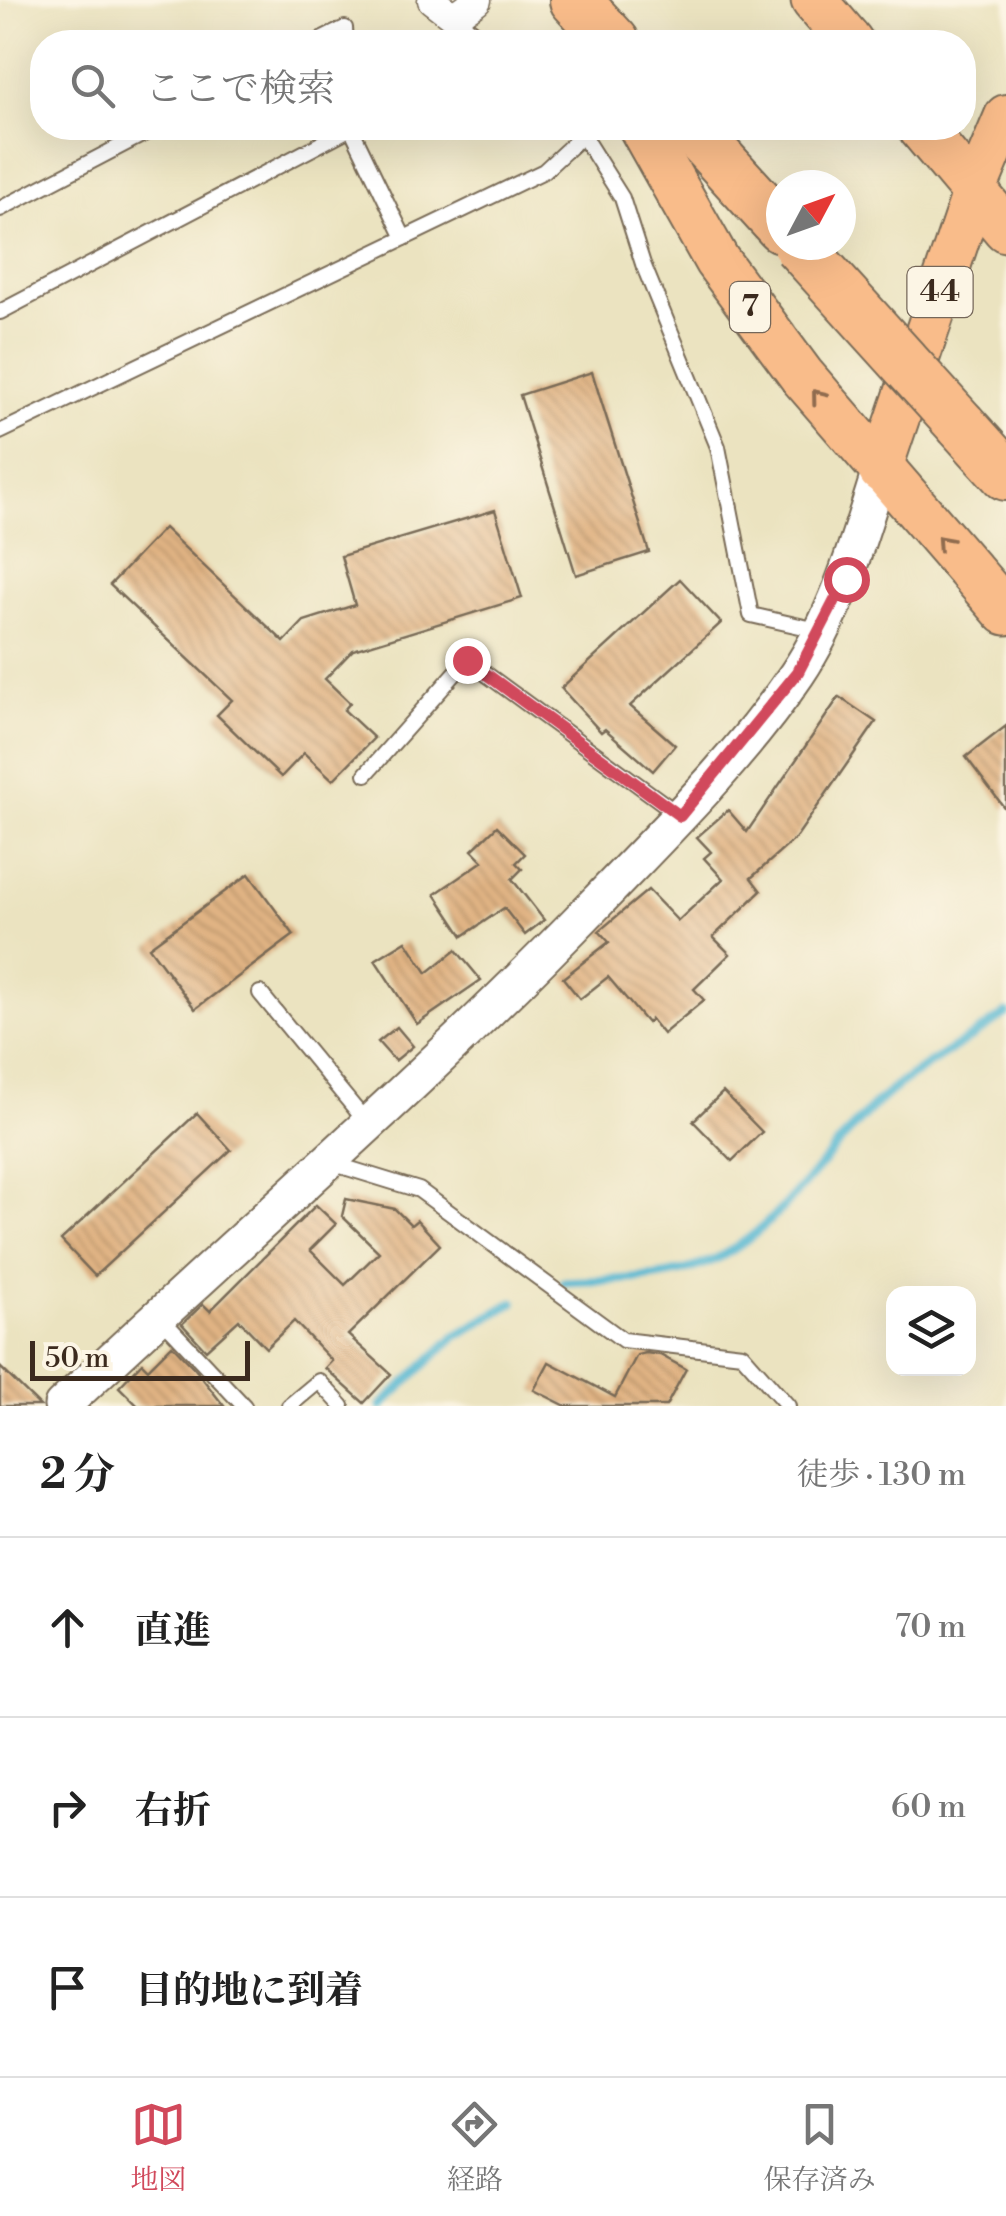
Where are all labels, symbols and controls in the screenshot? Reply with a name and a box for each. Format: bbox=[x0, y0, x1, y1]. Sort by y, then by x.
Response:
search box bbox=[30, 30, 976, 140]
icon: search bbox=[65, 58, 120, 113]
text: ここで検索 bbox=[145, 66, 335, 113]
north arrow bbox=[766, 170, 856, 260]
road number: 44 bbox=[908, 267, 972, 317]
road number: 7 bbox=[730, 282, 770, 332]
one-way arrow bbox=[812, 390, 830, 408]
one-way arrow bbox=[937, 535, 955, 554]
route start bbox=[824, 557, 870, 603]
route end bbox=[445, 638, 491, 684]
map controls bbox=[886, 1286, 976, 1376]
button: layers bbox=[886, 1286, 976, 1376]
scale bar bbox=[30, 1336, 250, 1380]
text: 50 m bbox=[45, 1341, 109, 1376]
text: 2 分 bbox=[40, 1449, 115, 1502]
text: 徒歩 · 130 m bbox=[796, 1455, 966, 1495]
icon: ahead bbox=[40, 1600, 95, 1655]
text: 70 m bbox=[895, 1607, 966, 1647]
text: 直進 bbox=[135, 1608, 211, 1655]
icon: right bbox=[40, 1780, 95, 1835]
text: 60 m bbox=[891, 1787, 966, 1827]
text: 右折 bbox=[135, 1788, 211, 1835]
icon: arrive bbox=[40, 1960, 95, 2015]
text: 目的地に到着 bbox=[135, 1968, 363, 2015]
tab: 地図 bbox=[130, 2097, 186, 2198]
tab: 経路 bbox=[447, 2097, 503, 2198]
tab: 保存済み bbox=[764, 2097, 876, 2198]

